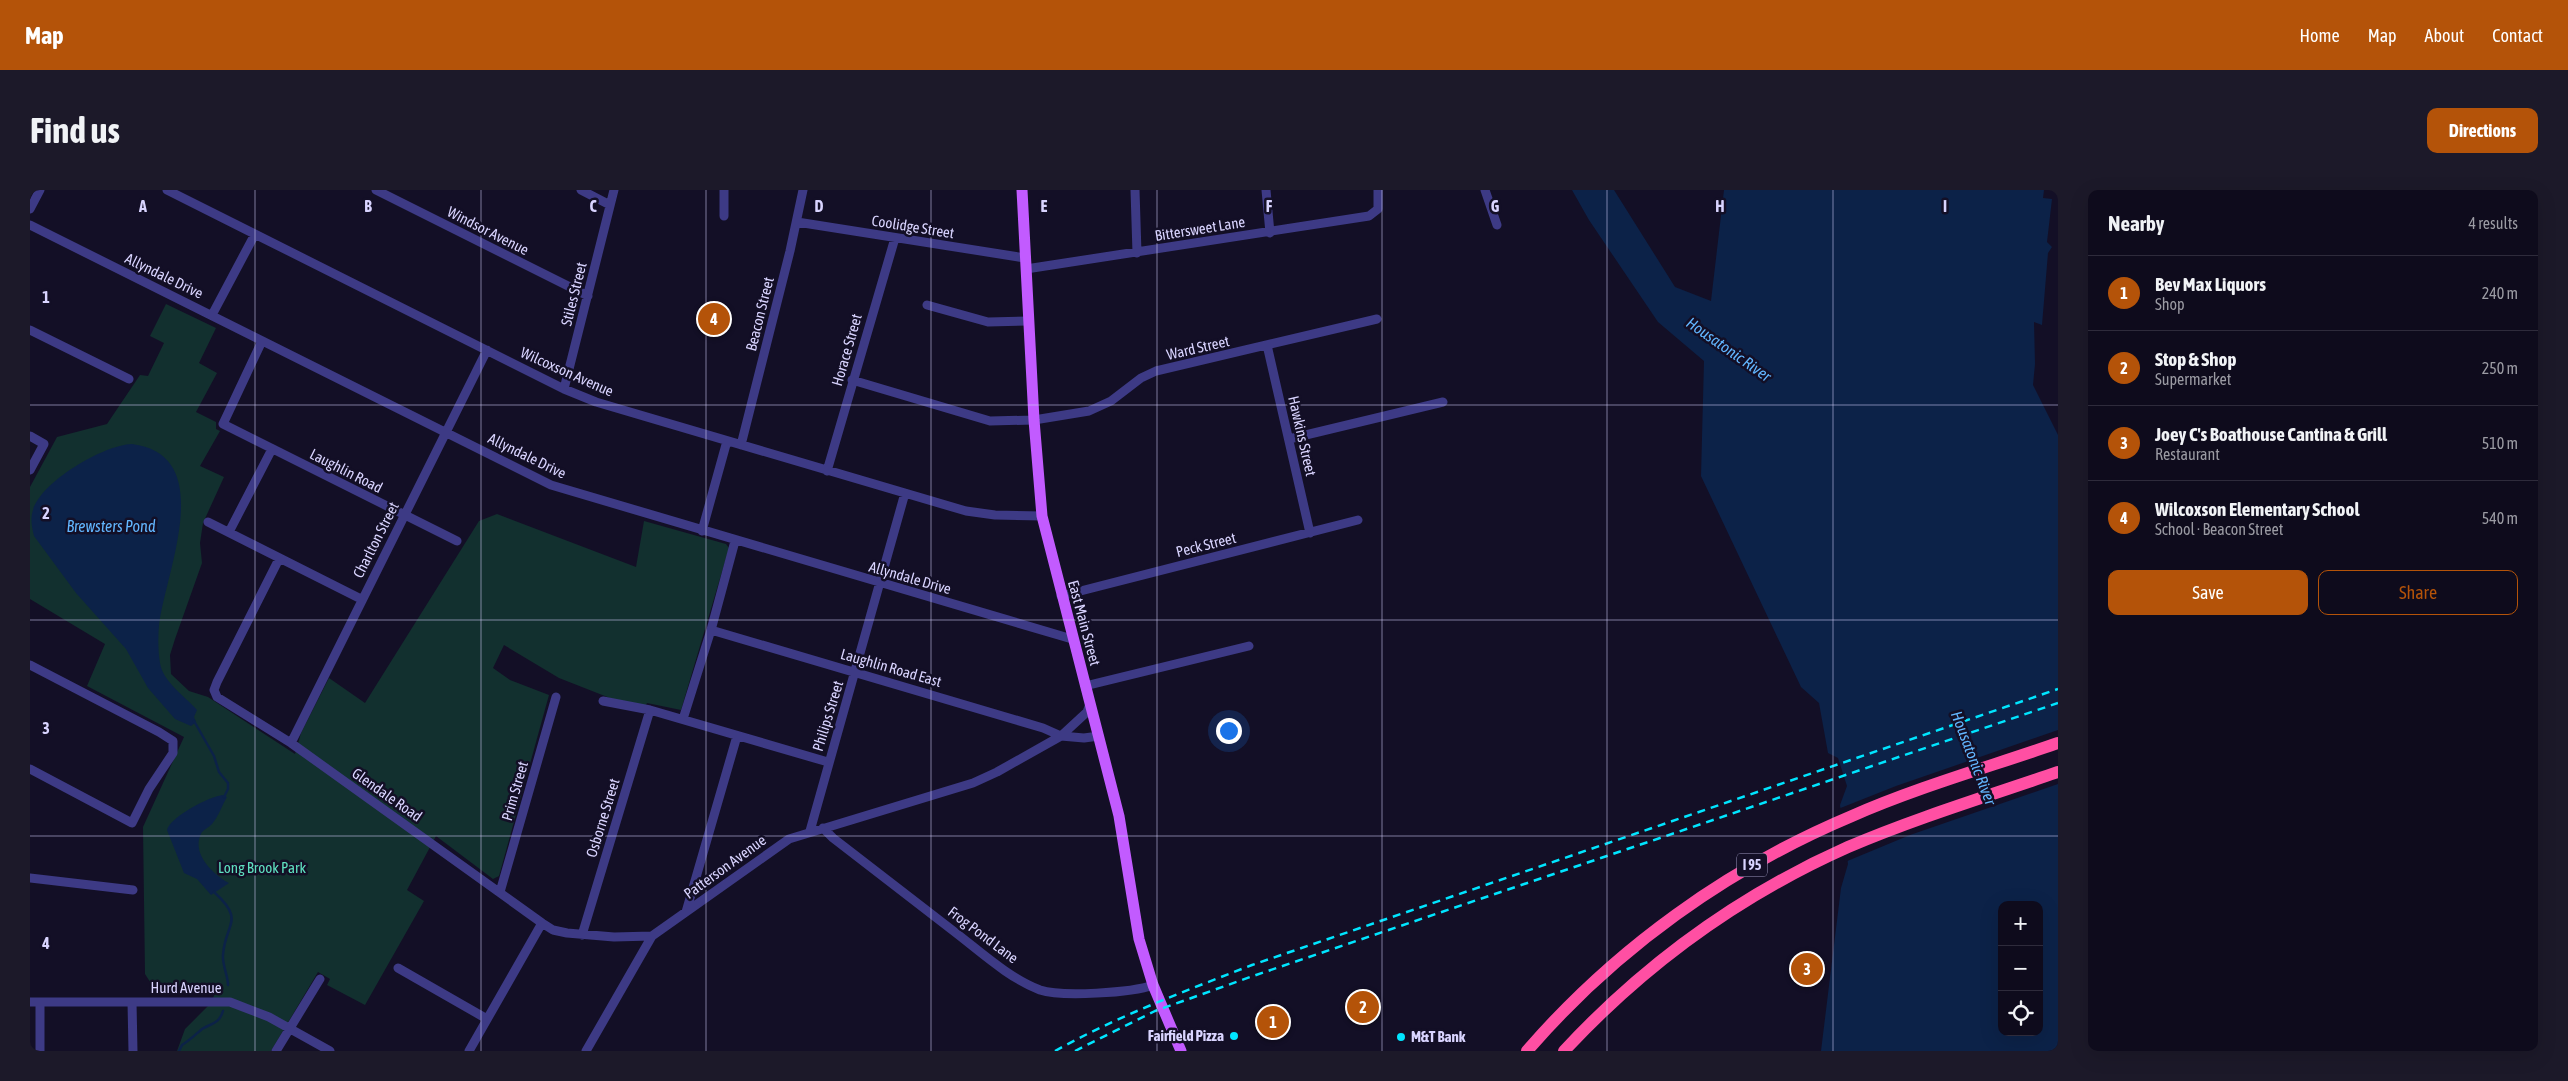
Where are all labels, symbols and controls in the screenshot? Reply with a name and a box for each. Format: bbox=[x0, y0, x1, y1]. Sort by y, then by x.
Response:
text: Map bbox=[25, 22, 64, 49]
text: Home bbox=[2300, 25, 2340, 46]
text: Map bbox=[2368, 25, 2397, 46]
text: About bbox=[2425, 25, 2464, 46]
text: Contact bbox=[2492, 25, 2543, 46]
button: Directions bbox=[2427, 108, 2538, 153]
text: Find us bbox=[30, 110, 120, 150]
text: A bbox=[138, 197, 147, 215]
text: B bbox=[364, 197, 372, 215]
text: C bbox=[589, 197, 597, 215]
text: D bbox=[815, 197, 824, 215]
text: E bbox=[1041, 197, 1048, 215]
text: F bbox=[1266, 197, 1273, 215]
text: G bbox=[1491, 197, 1500, 215]
text: H bbox=[1715, 197, 1725, 215]
text: I bbox=[1943, 197, 1947, 215]
street label: Windsor Avenue bbox=[445, 203, 532, 258]
text: Nearby bbox=[2108, 211, 2164, 235]
street label: Coolidge Street bbox=[871, 212, 956, 241]
street label: Bittersweet Lane bbox=[1154, 213, 1246, 244]
text: 4 results bbox=[2468, 214, 2518, 232]
street label: Allyndale Drive bbox=[123, 249, 206, 302]
street label: Stiles Street bbox=[557, 260, 590, 327]
text: Bev Max Liquors bbox=[2155, 273, 2266, 295]
street label: Beacon Street bbox=[742, 275, 777, 353]
text: 1 bbox=[2120, 284, 2128, 302]
text: 240 m bbox=[2482, 284, 2518, 302]
text: 1 bbox=[42, 288, 50, 306]
text: Shop bbox=[2155, 295, 2185, 313]
pin: 4 bbox=[698, 300, 730, 338]
street label: Horace Street bbox=[828, 312, 865, 388]
water label: Housatonic River bbox=[1683, 313, 1776, 386]
street label: Ward Street bbox=[1165, 332, 1231, 363]
street label: Wilcoxson Avenue bbox=[518, 343, 616, 400]
text: Stop & Shop bbox=[2155, 348, 2236, 370]
text: 2 bbox=[2120, 359, 2128, 377]
text: 250 m bbox=[2482, 359, 2518, 377]
text: Supermarket bbox=[2155, 370, 2231, 388]
street label: Hawkins Street bbox=[1285, 394, 1320, 478]
text: Joey C's Boathouse Cantina & Grill bbox=[2155, 423, 2387, 445]
street label: Allyndale Drive bbox=[486, 429, 569, 482]
text: 3 bbox=[2120, 434, 2128, 452]
text: 510 m bbox=[2482, 434, 2518, 452]
street label: Laughlin Road bbox=[307, 445, 385, 496]
text: Restaurant bbox=[2155, 445, 2220, 463]
text: Wilcoxson Elementary School bbox=[2155, 498, 2359, 520]
street label: Charlton Street bbox=[349, 499, 402, 581]
text: 2 bbox=[42, 504, 50, 522]
text: 4 bbox=[2120, 509, 2128, 527]
text: 540 m bbox=[2482, 509, 2518, 527]
water label: Brewsters Pond bbox=[67, 517, 156, 535]
text: School · Beacon Street bbox=[2155, 520, 2283, 538]
street label: Peck Street bbox=[1174, 529, 1238, 560]
street label: Allyndale Drive bbox=[867, 558, 953, 597]
button: Save bbox=[2108, 570, 2308, 615]
button: Share bbox=[2318, 570, 2518, 615]
street label: East Main Street bbox=[1065, 578, 1104, 667]
street label: Laughlin Road East bbox=[839, 645, 944, 690]
street label: Philips Street bbox=[809, 679, 846, 753]
water label: Housatonic River bbox=[1948, 708, 2001, 809]
your location bbox=[1216, 718, 1242, 744]
text: 3 bbox=[42, 719, 50, 737]
street label: Prim Street bbox=[498, 759, 531, 823]
street label: Glendale Road bbox=[349, 764, 425, 825]
street label: Osborne Street bbox=[582, 776, 623, 859]
street label: Patterson Avenue bbox=[680, 831, 769, 902]
road number: I 95 bbox=[1737, 854, 1767, 876]
park label: Long Brook Park bbox=[218, 859, 306, 876]
map controls bbox=[1998, 901, 2043, 1036]
button: + bbox=[1998, 901, 2043, 946]
street label: Frog Pond Lane bbox=[945, 903, 1022, 967]
text: 4 bbox=[41, 934, 50, 952]
button: − bbox=[1998, 946, 2043, 991]
pin: 3 bbox=[1791, 950, 1823, 988]
street label: Hurd Avenue bbox=[150, 979, 222, 996]
pin: 2 bbox=[1347, 988, 1379, 1026]
button: locate bbox=[1998, 991, 2043, 1036]
pin: 1 bbox=[1257, 1003, 1289, 1041]
place label: Fairfield Pizza bbox=[1148, 1027, 1224, 1044]
place label: M&T Bank bbox=[1411, 1028, 1466, 1045]
marker: Fairfield Pizza bbox=[1228, 1030, 1240, 1042]
marker: M&T Bank bbox=[1395, 1031, 1407, 1043]

